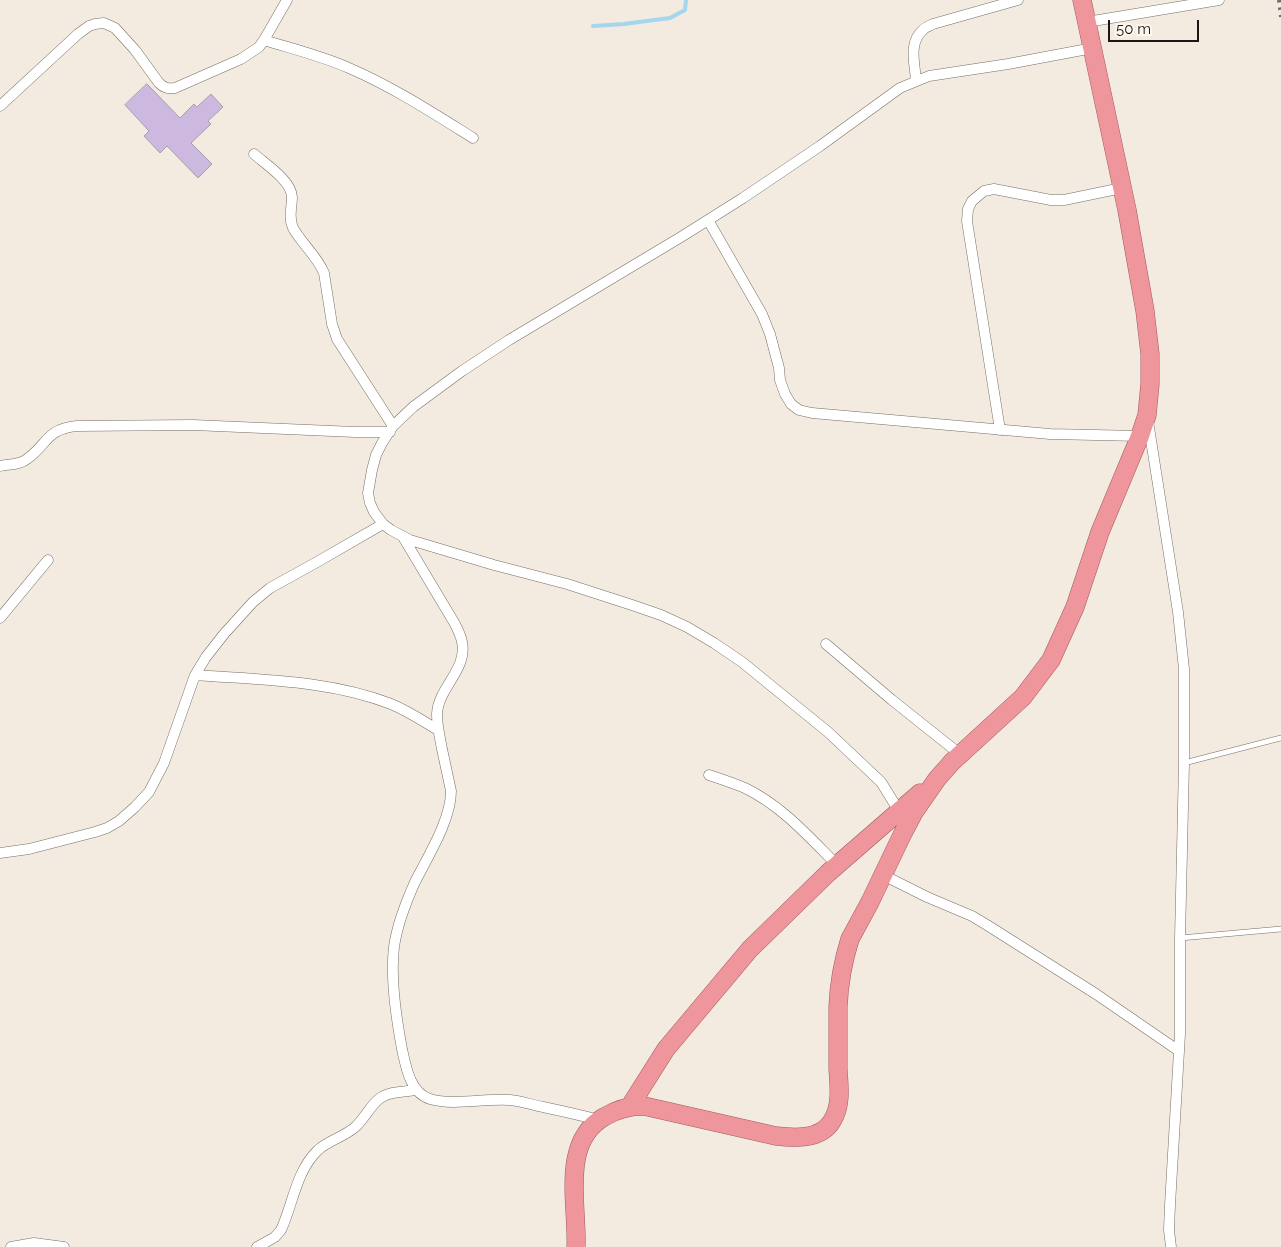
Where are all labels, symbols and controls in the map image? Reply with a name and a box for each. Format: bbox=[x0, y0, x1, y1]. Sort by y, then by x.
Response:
scale bar bbox=[1111, 10, 1202, 42]
text: 50 m bbox=[1116, 20, 1151, 38]

